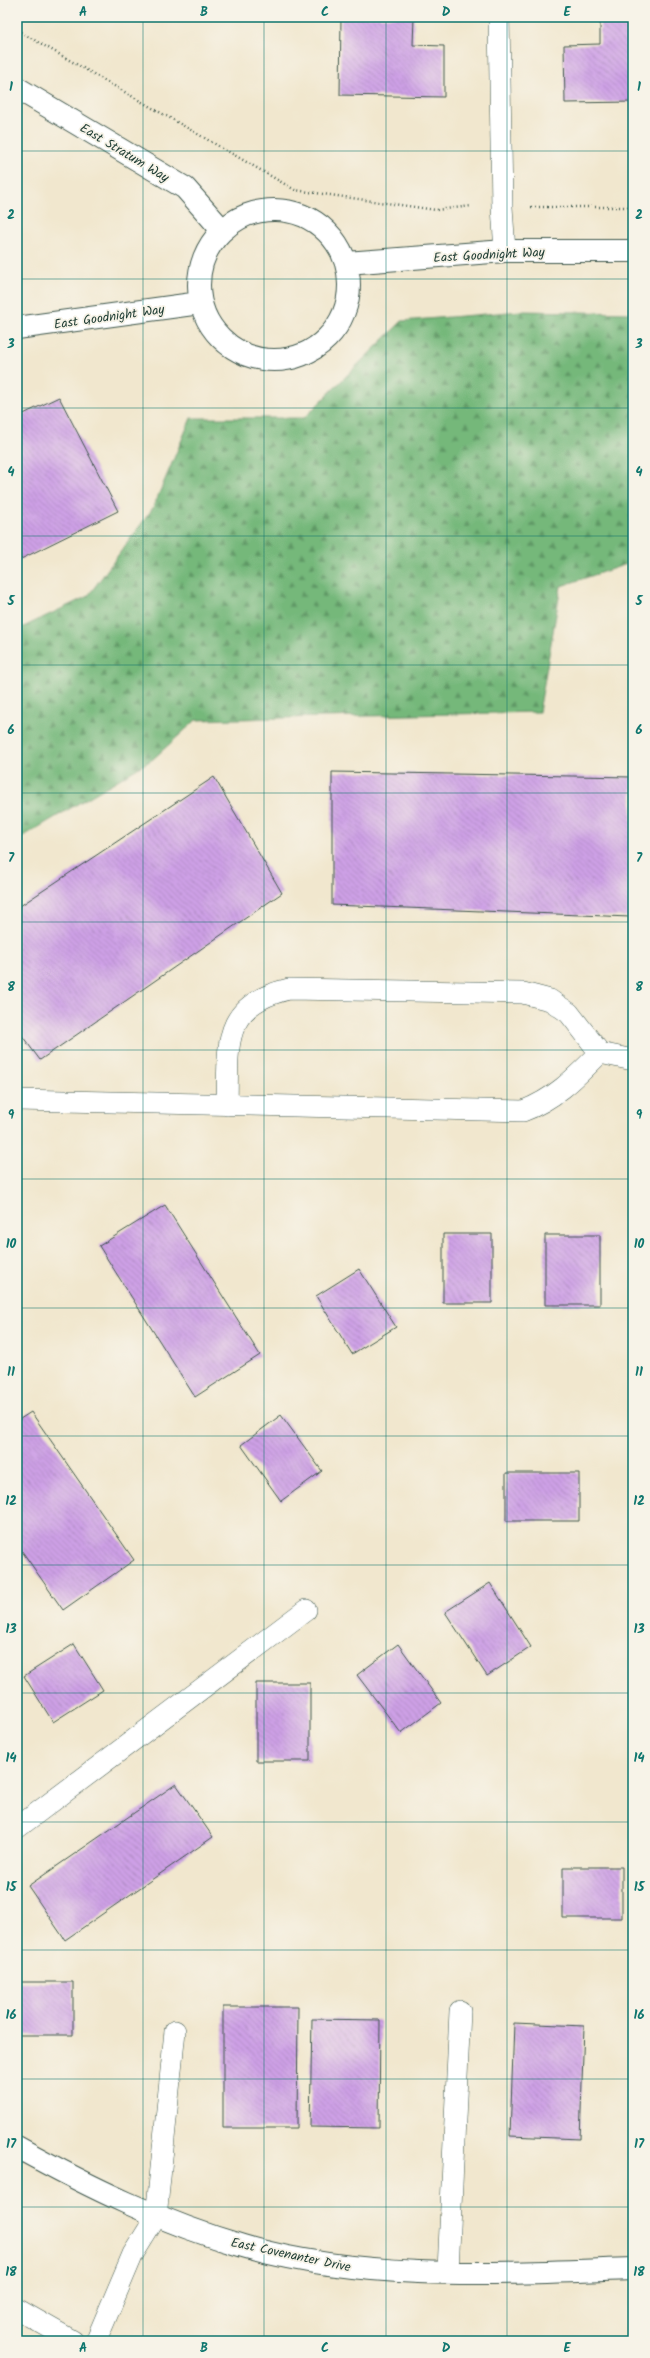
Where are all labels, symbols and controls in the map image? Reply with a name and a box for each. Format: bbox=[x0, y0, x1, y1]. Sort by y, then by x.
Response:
text: A bbox=[79, 2, 87, 23]
text: B bbox=[200, 2, 208, 23]
text: C bbox=[321, 2, 329, 23]
text: D bbox=[442, 2, 451, 23]
text: E bbox=[563, 2, 571, 23]
text: 1 bbox=[9, 77, 13, 98]
text: 1 bbox=[637, 77, 641, 98]
street label: East Stratum Way bbox=[76, 118, 174, 189]
text: 2 bbox=[7, 205, 15, 226]
text: 2 bbox=[635, 205, 643, 226]
street label: East Goodnight Way bbox=[433, 242, 546, 269]
street label: East Goodnight Way bbox=[53, 299, 167, 336]
text: 3 bbox=[6, 334, 15, 355]
text: 3 bbox=[634, 334, 643, 355]
text: 4 bbox=[7, 462, 15, 483]
text: 4 bbox=[635, 462, 643, 483]
text: 5 bbox=[7, 591, 16, 612]
text: 5 bbox=[635, 591, 644, 612]
text: 6 bbox=[7, 720, 15, 741]
text: 6 bbox=[635, 720, 643, 741]
text: 7 bbox=[8, 848, 15, 869]
text: 7 bbox=[636, 848, 643, 869]
text: 8 bbox=[7, 977, 15, 998]
text: 8 bbox=[635, 977, 643, 998]
text: 9 bbox=[8, 1105, 15, 1126]
text: 9 bbox=[636, 1105, 643, 1126]
text: 10 bbox=[6, 1234, 17, 1255]
text: 10 bbox=[634, 1234, 645, 1255]
text: 11 bbox=[7, 1362, 15, 1383]
text: 11 bbox=[635, 1362, 643, 1383]
text: 12 bbox=[5, 1491, 17, 1512]
text: 12 bbox=[633, 1491, 645, 1512]
text: 13 bbox=[5, 1619, 17, 1640]
text: 13 bbox=[633, 1619, 645, 1640]
text: 14 bbox=[5, 1748, 17, 1769]
text: 14 bbox=[633, 1748, 645, 1769]
text: 15 bbox=[6, 1877, 18, 1898]
text: 15 bbox=[634, 1877, 646, 1898]
text: 16 bbox=[6, 2005, 16, 2026]
text: 16 bbox=[634, 2005, 644, 2026]
text: 17 bbox=[6, 2134, 17, 2155]
text: 17 bbox=[634, 2134, 645, 2155]
street label: East Covenanter Drive bbox=[229, 2233, 353, 2278]
text: 18 bbox=[5, 2262, 17, 2283]
text: 18 bbox=[633, 2262, 645, 2283]
text: A bbox=[79, 2338, 87, 2358]
text: B bbox=[200, 2338, 208, 2358]
text: C bbox=[321, 2338, 329, 2358]
text: D bbox=[442, 2338, 451, 2358]
text: E bbox=[563, 2338, 571, 2358]

